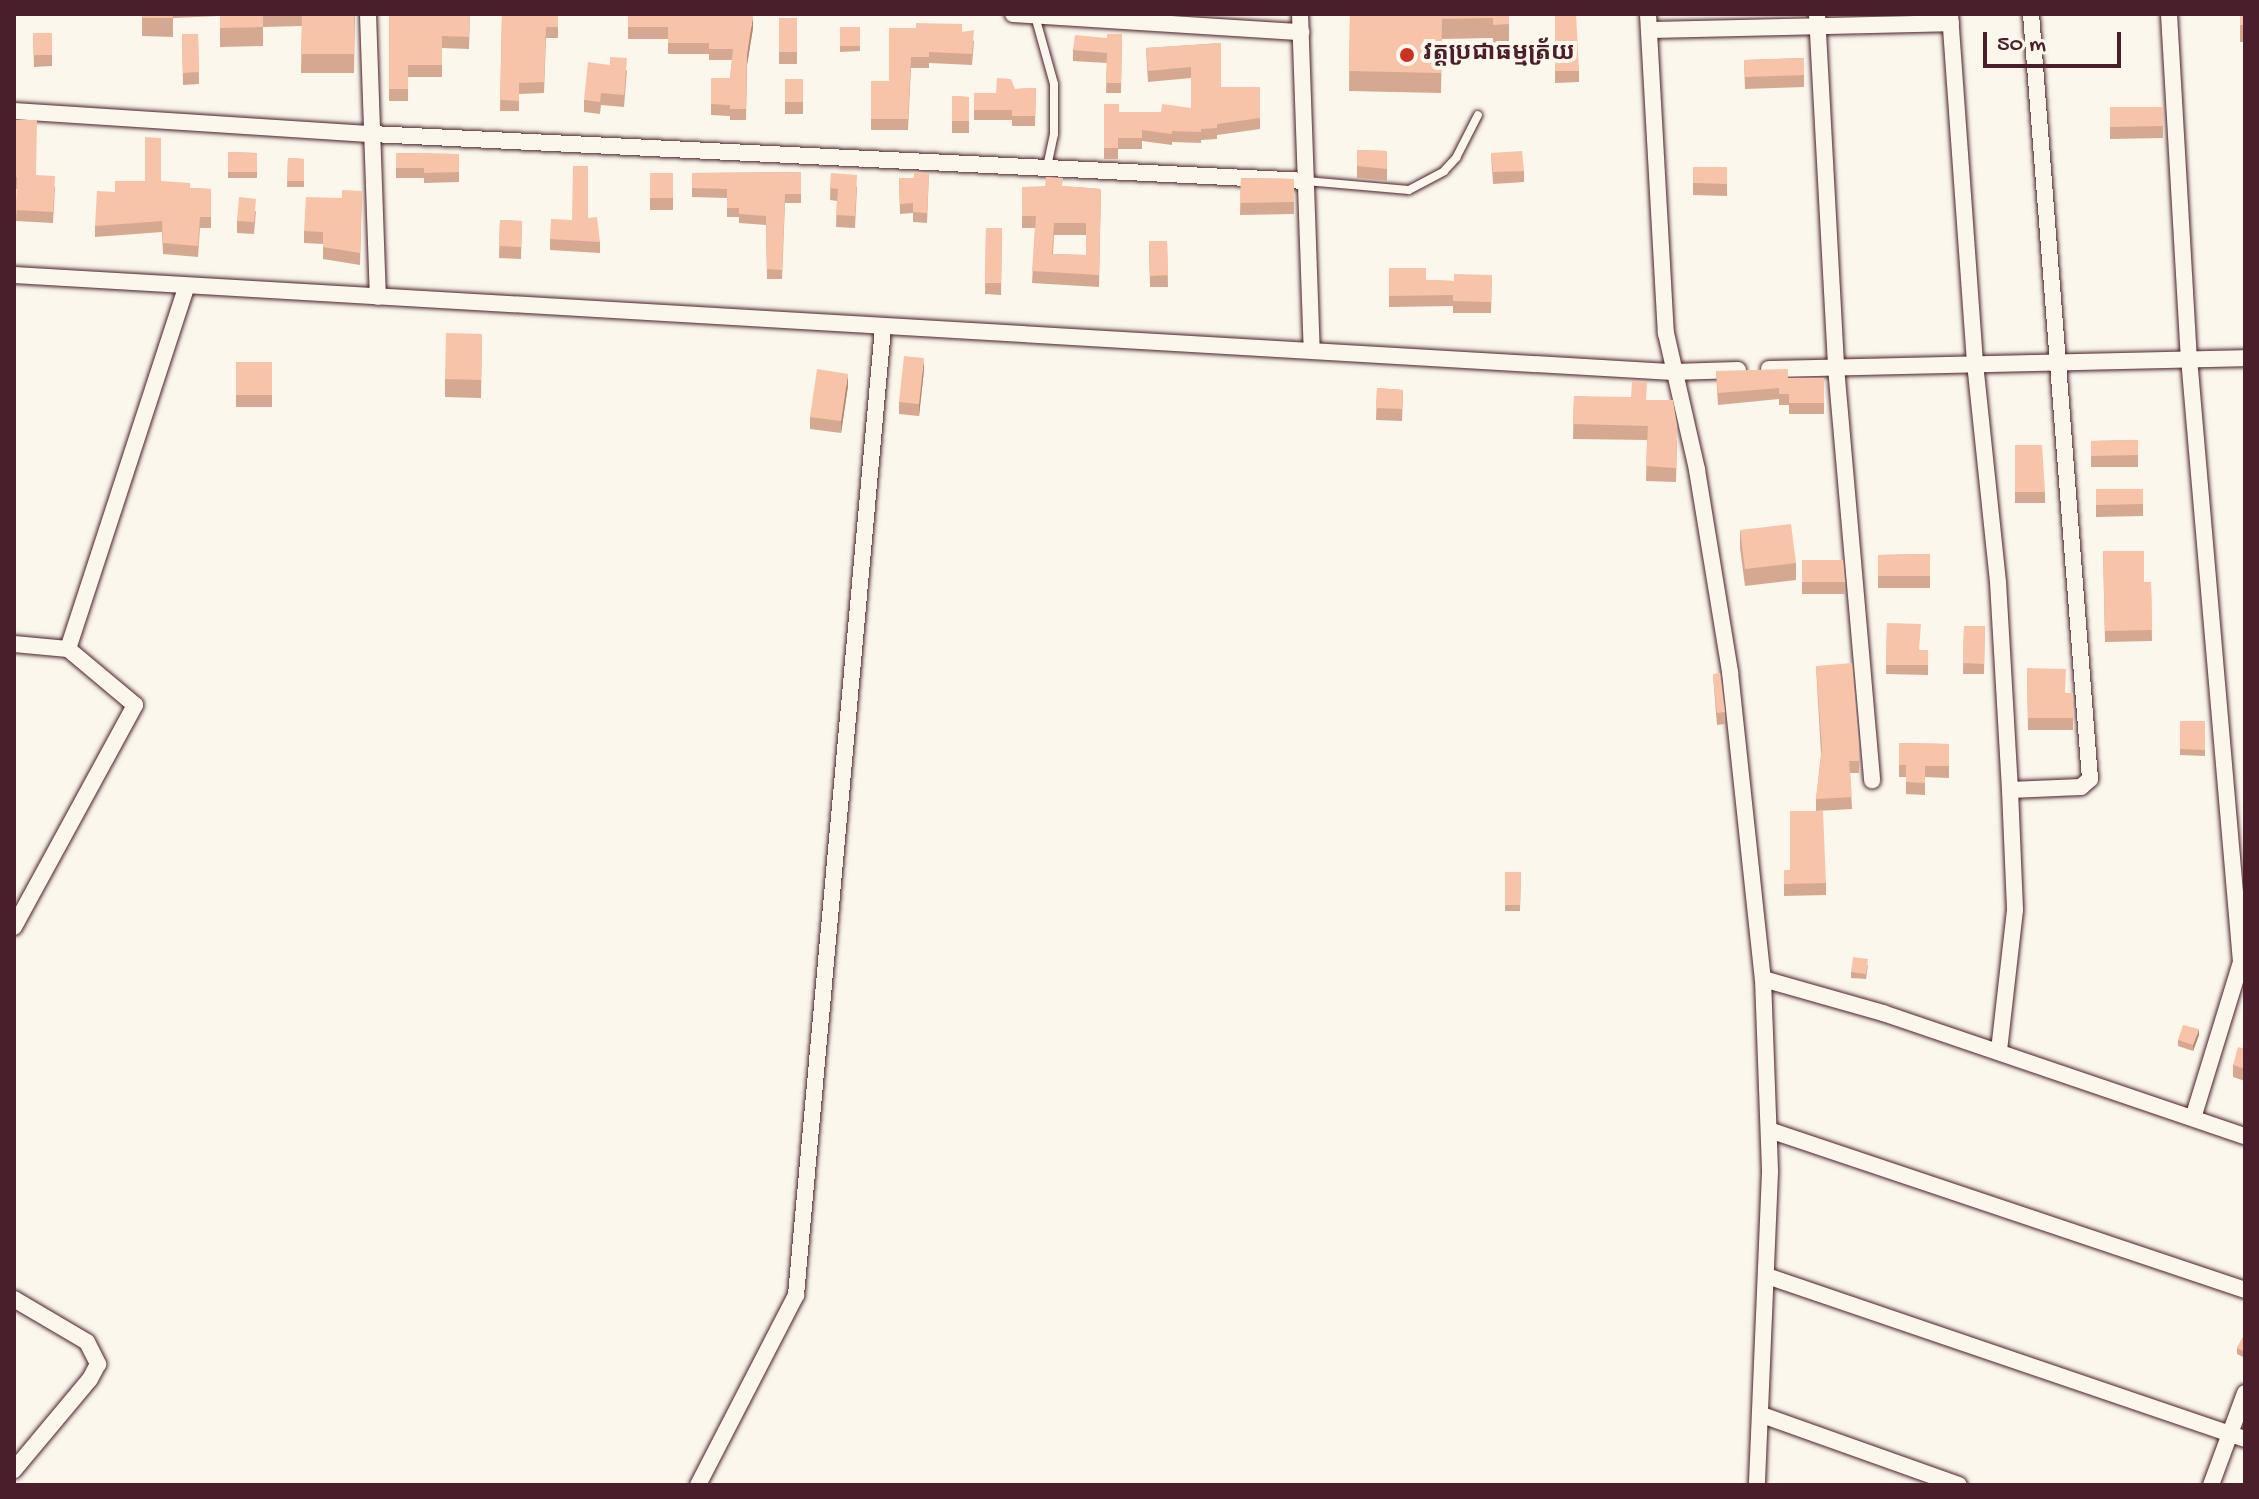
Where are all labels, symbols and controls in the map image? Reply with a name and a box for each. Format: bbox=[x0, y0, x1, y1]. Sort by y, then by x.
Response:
scale bar bbox=[1987, 16, 2125, 66]
text: 50 m bbox=[1997, 31, 2046, 60]
place label: វត្តប្រជាធម្មត្រ័យ bbox=[1423, 41, 1575, 69]
marker: វត្តប្រជាធម្មត្រ័យ bbox=[1398, 46, 1416, 64]

